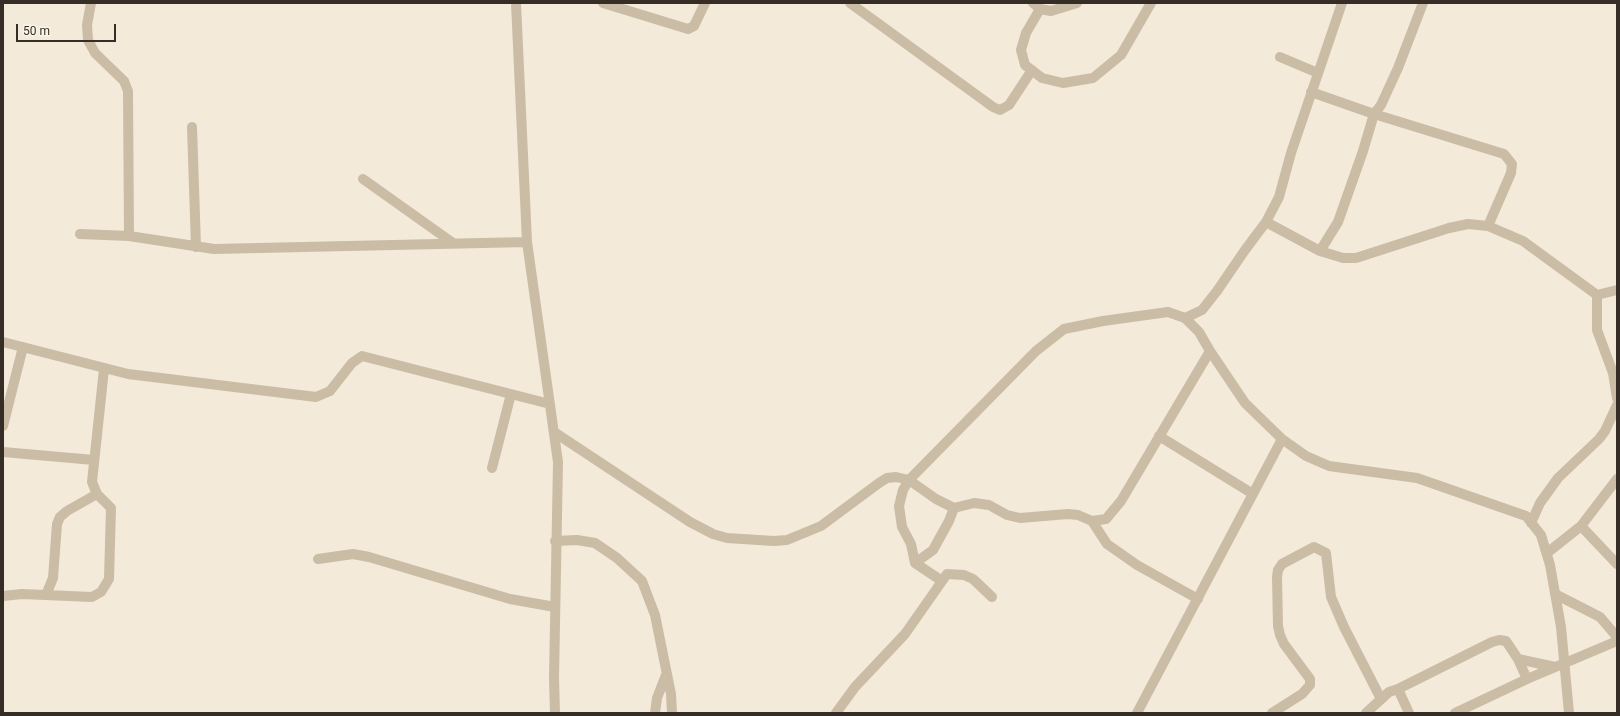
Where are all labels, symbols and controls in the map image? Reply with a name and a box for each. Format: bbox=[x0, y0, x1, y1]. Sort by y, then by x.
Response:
scale bar bbox=[18, 16, 118, 42]
text: 50 m bbox=[23, 24, 50, 38]

